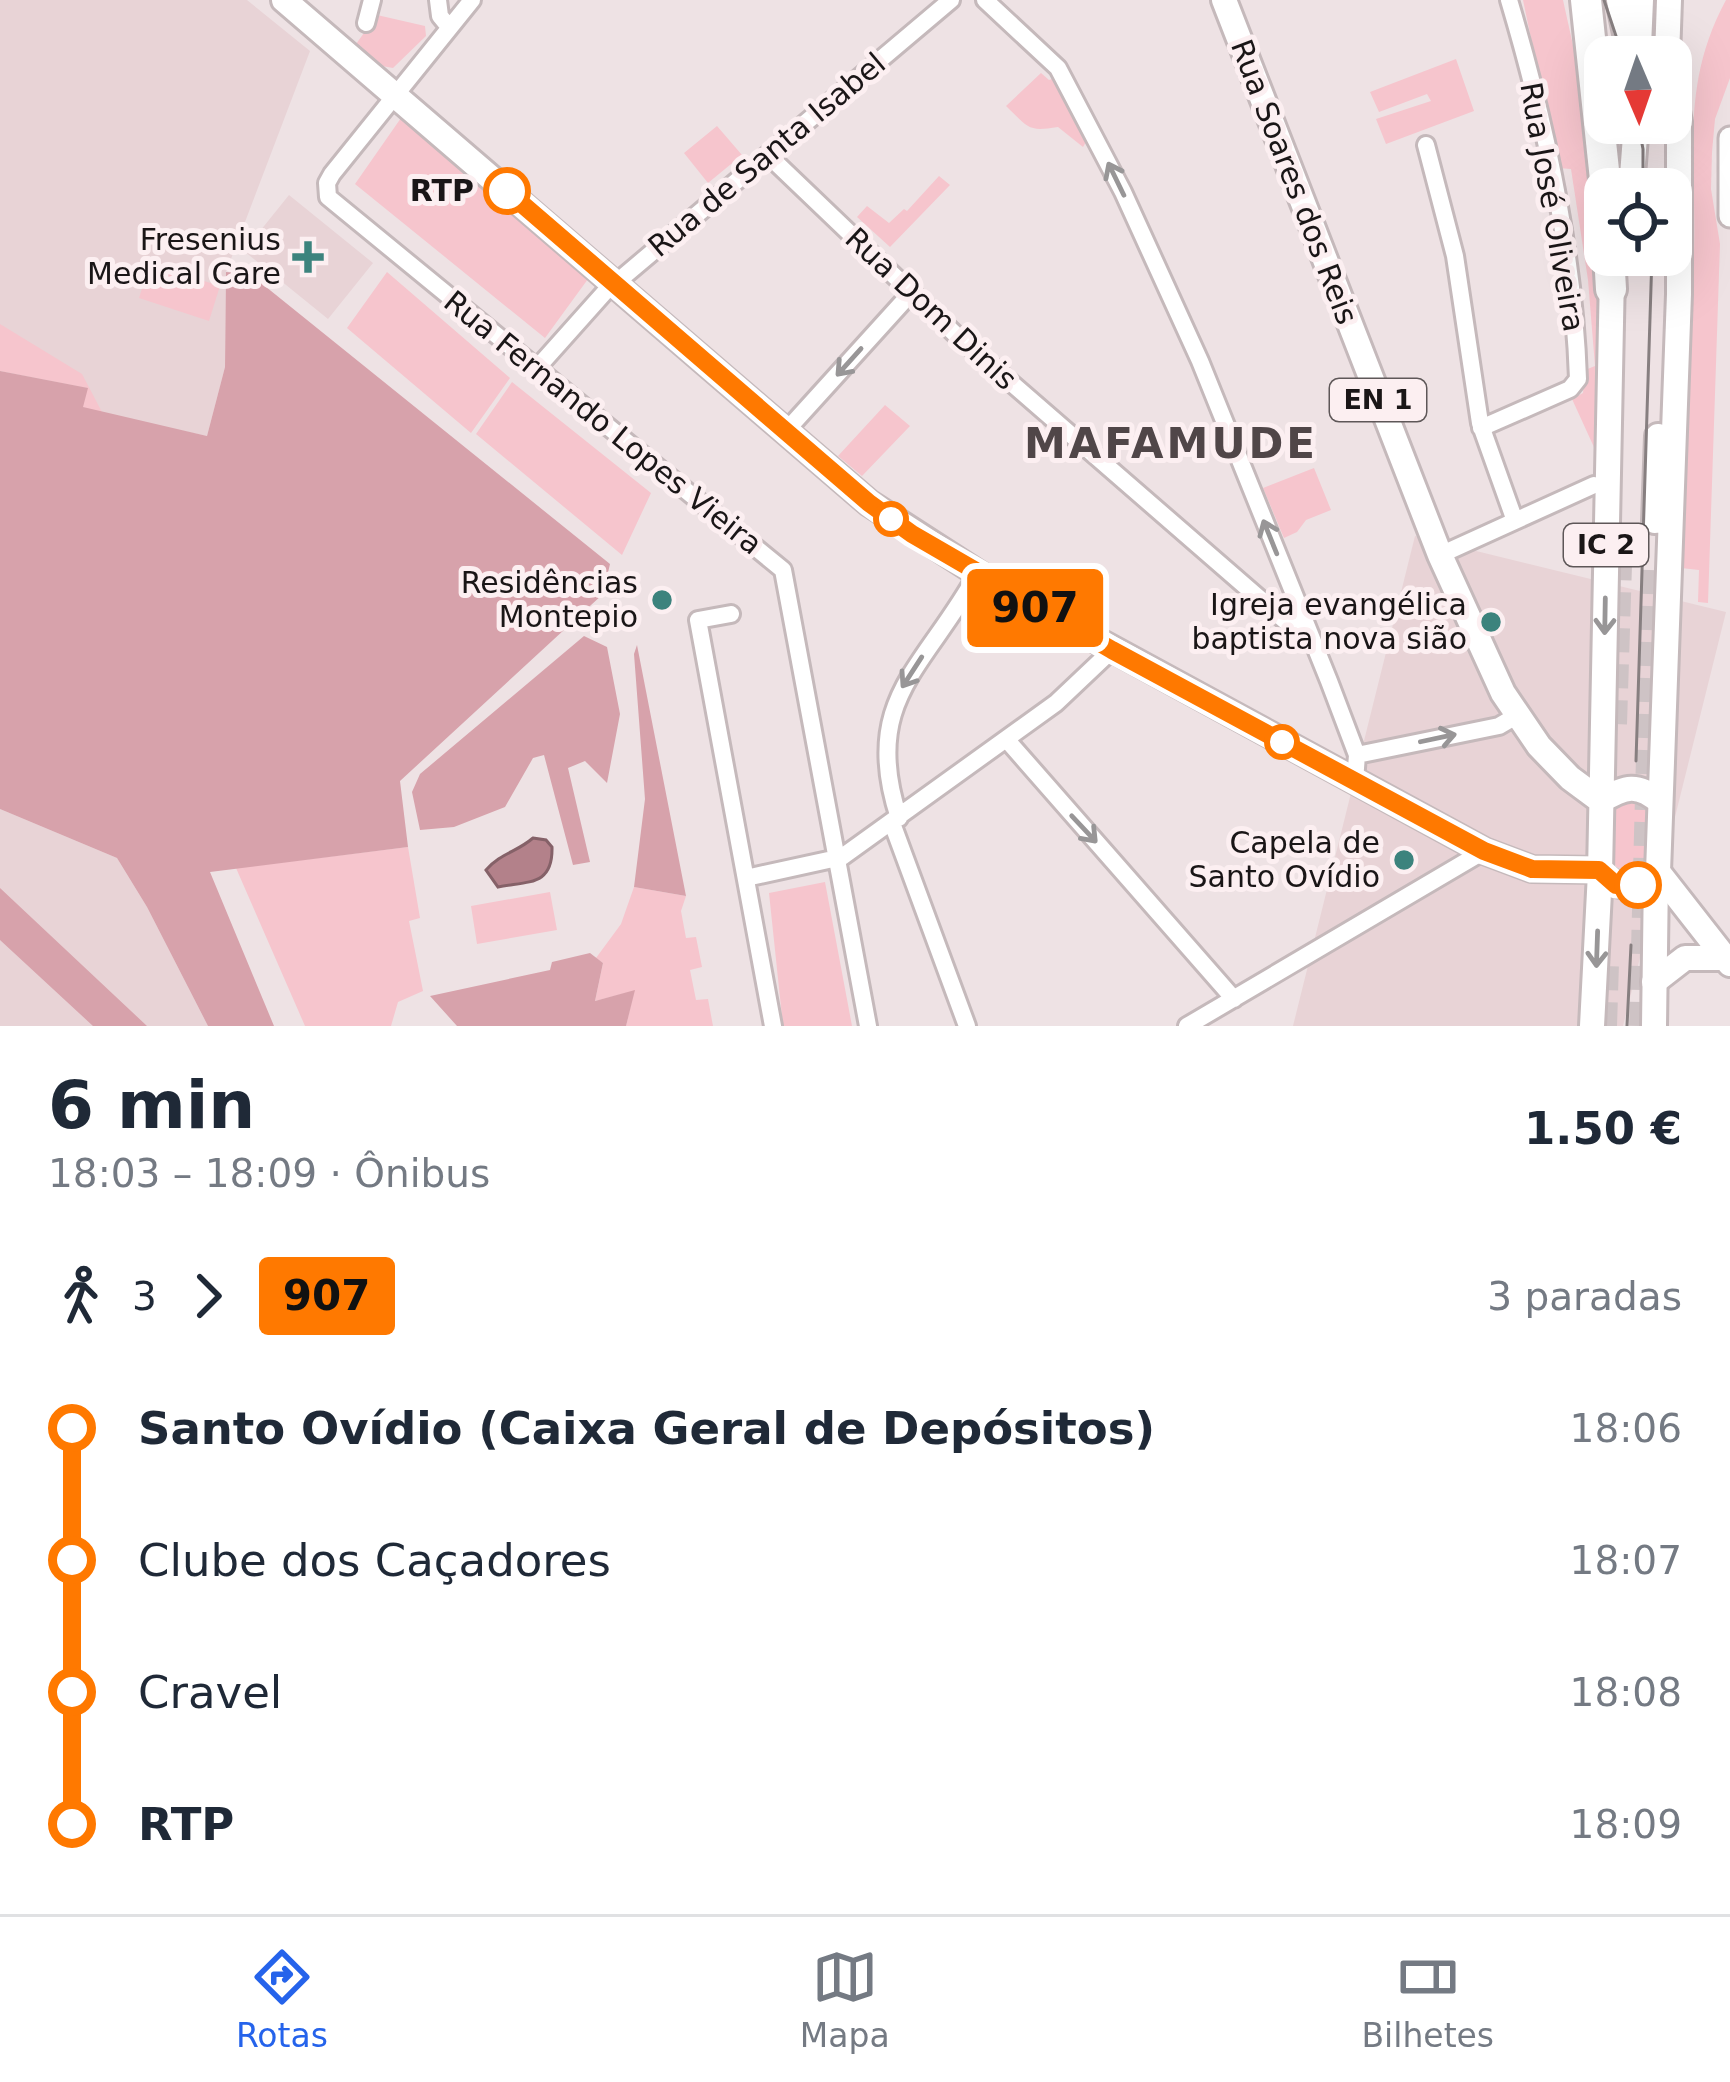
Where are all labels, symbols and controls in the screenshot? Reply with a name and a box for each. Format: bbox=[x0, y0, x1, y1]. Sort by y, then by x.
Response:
street label: Rua Soares dos Reis bbox=[1224, 35, 1365, 329]
north arrow bbox=[1584, 36, 1692, 144]
map controls bbox=[1584, 36, 1692, 276]
street label: Rua de Santa Isabel bbox=[641, 45, 892, 264]
street label: Rua José Oliveira bbox=[1513, 79, 1592, 334]
one-way arrow bbox=[1104, 162, 1126, 198]
button: locate bbox=[1584, 168, 1692, 276]
marker: RTP bbox=[485, 169, 529, 213]
place label: RTP bbox=[410, 173, 474, 208]
street label: Rua Dom Dinis bbox=[839, 220, 1024, 397]
place label: Fresenius Medical Care bbox=[87, 222, 281, 291]
marker: Fresenius Medical Care bbox=[292, 241, 324, 273]
street label: Rua Fernando Lopes Vieira bbox=[437, 284, 769, 562]
one-way arrow bbox=[835, 346, 863, 377]
road number: EN 1 bbox=[1330, 379, 1426, 421]
district label: MAFAMUDE bbox=[1024, 419, 1318, 468]
unlabelled marker bbox=[875, 503, 907, 535]
one-way arrow bbox=[1258, 519, 1280, 556]
road number: IC 2 bbox=[1564, 524, 1648, 566]
place label: Residências Montepio bbox=[461, 565, 638, 634]
line badge: 907 bbox=[966, 569, 1104, 647]
text: 907 bbox=[991, 583, 1079, 632]
marker: Residências Montepio bbox=[649, 587, 675, 613]
place label: Igreja evangélica baptista nova sião bbox=[1191, 587, 1467, 656]
one-way arrow bbox=[1593, 596, 1616, 635]
marker: Igreja evangélica baptista nova sião bbox=[1478, 609, 1504, 635]
one-way arrow bbox=[900, 654, 925, 688]
unlabelled marker bbox=[1266, 726, 1298, 758]
one-way arrow bbox=[1417, 726, 1456, 748]
one-way arrow bbox=[1070, 813, 1097, 843]
place label: Capela de Santo Ovídio bbox=[1188, 825, 1380, 894]
marker: Capela de Santo Ovídio bbox=[1391, 847, 1417, 873]
unlabelled marker bbox=[1616, 863, 1660, 907]
one-way arrow bbox=[1585, 929, 1608, 968]
text: 6 min bbox=[48, 1067, 255, 1144]
text: 1.50 € bbox=[1524, 1102, 1682, 1155]
text: 18:03 – 18:09 · Ônibus bbox=[48, 1151, 490, 1196]
icon: walk bbox=[48, 1263, 114, 1329]
icon: forward bbox=[175, 1263, 241, 1329]
text: 907 bbox=[283, 1271, 371, 1320]
text: 3 bbox=[132, 1274, 157, 1319]
text: 3 paradas bbox=[1487, 1274, 1682, 1319]
text: Santo Ovídio (Caixa Geral de Depósitos) bbox=[138, 1402, 1155, 1455]
text: 18:06 bbox=[1570, 1406, 1682, 1451]
text: Clube dos Caçadores bbox=[138, 1534, 611, 1587]
text: 18:07 bbox=[1570, 1538, 1682, 1583]
text: Cravel bbox=[138, 1666, 282, 1719]
text: 18:08 bbox=[1570, 1670, 1682, 1715]
text: RTP bbox=[138, 1798, 234, 1851]
text: 18:09 bbox=[1570, 1802, 1682, 1847]
tab: Rotas bbox=[236, 1944, 328, 2055]
tab: Mapa bbox=[800, 1944, 890, 2055]
tab: Bilhetes bbox=[1361, 1944, 1494, 2055]

